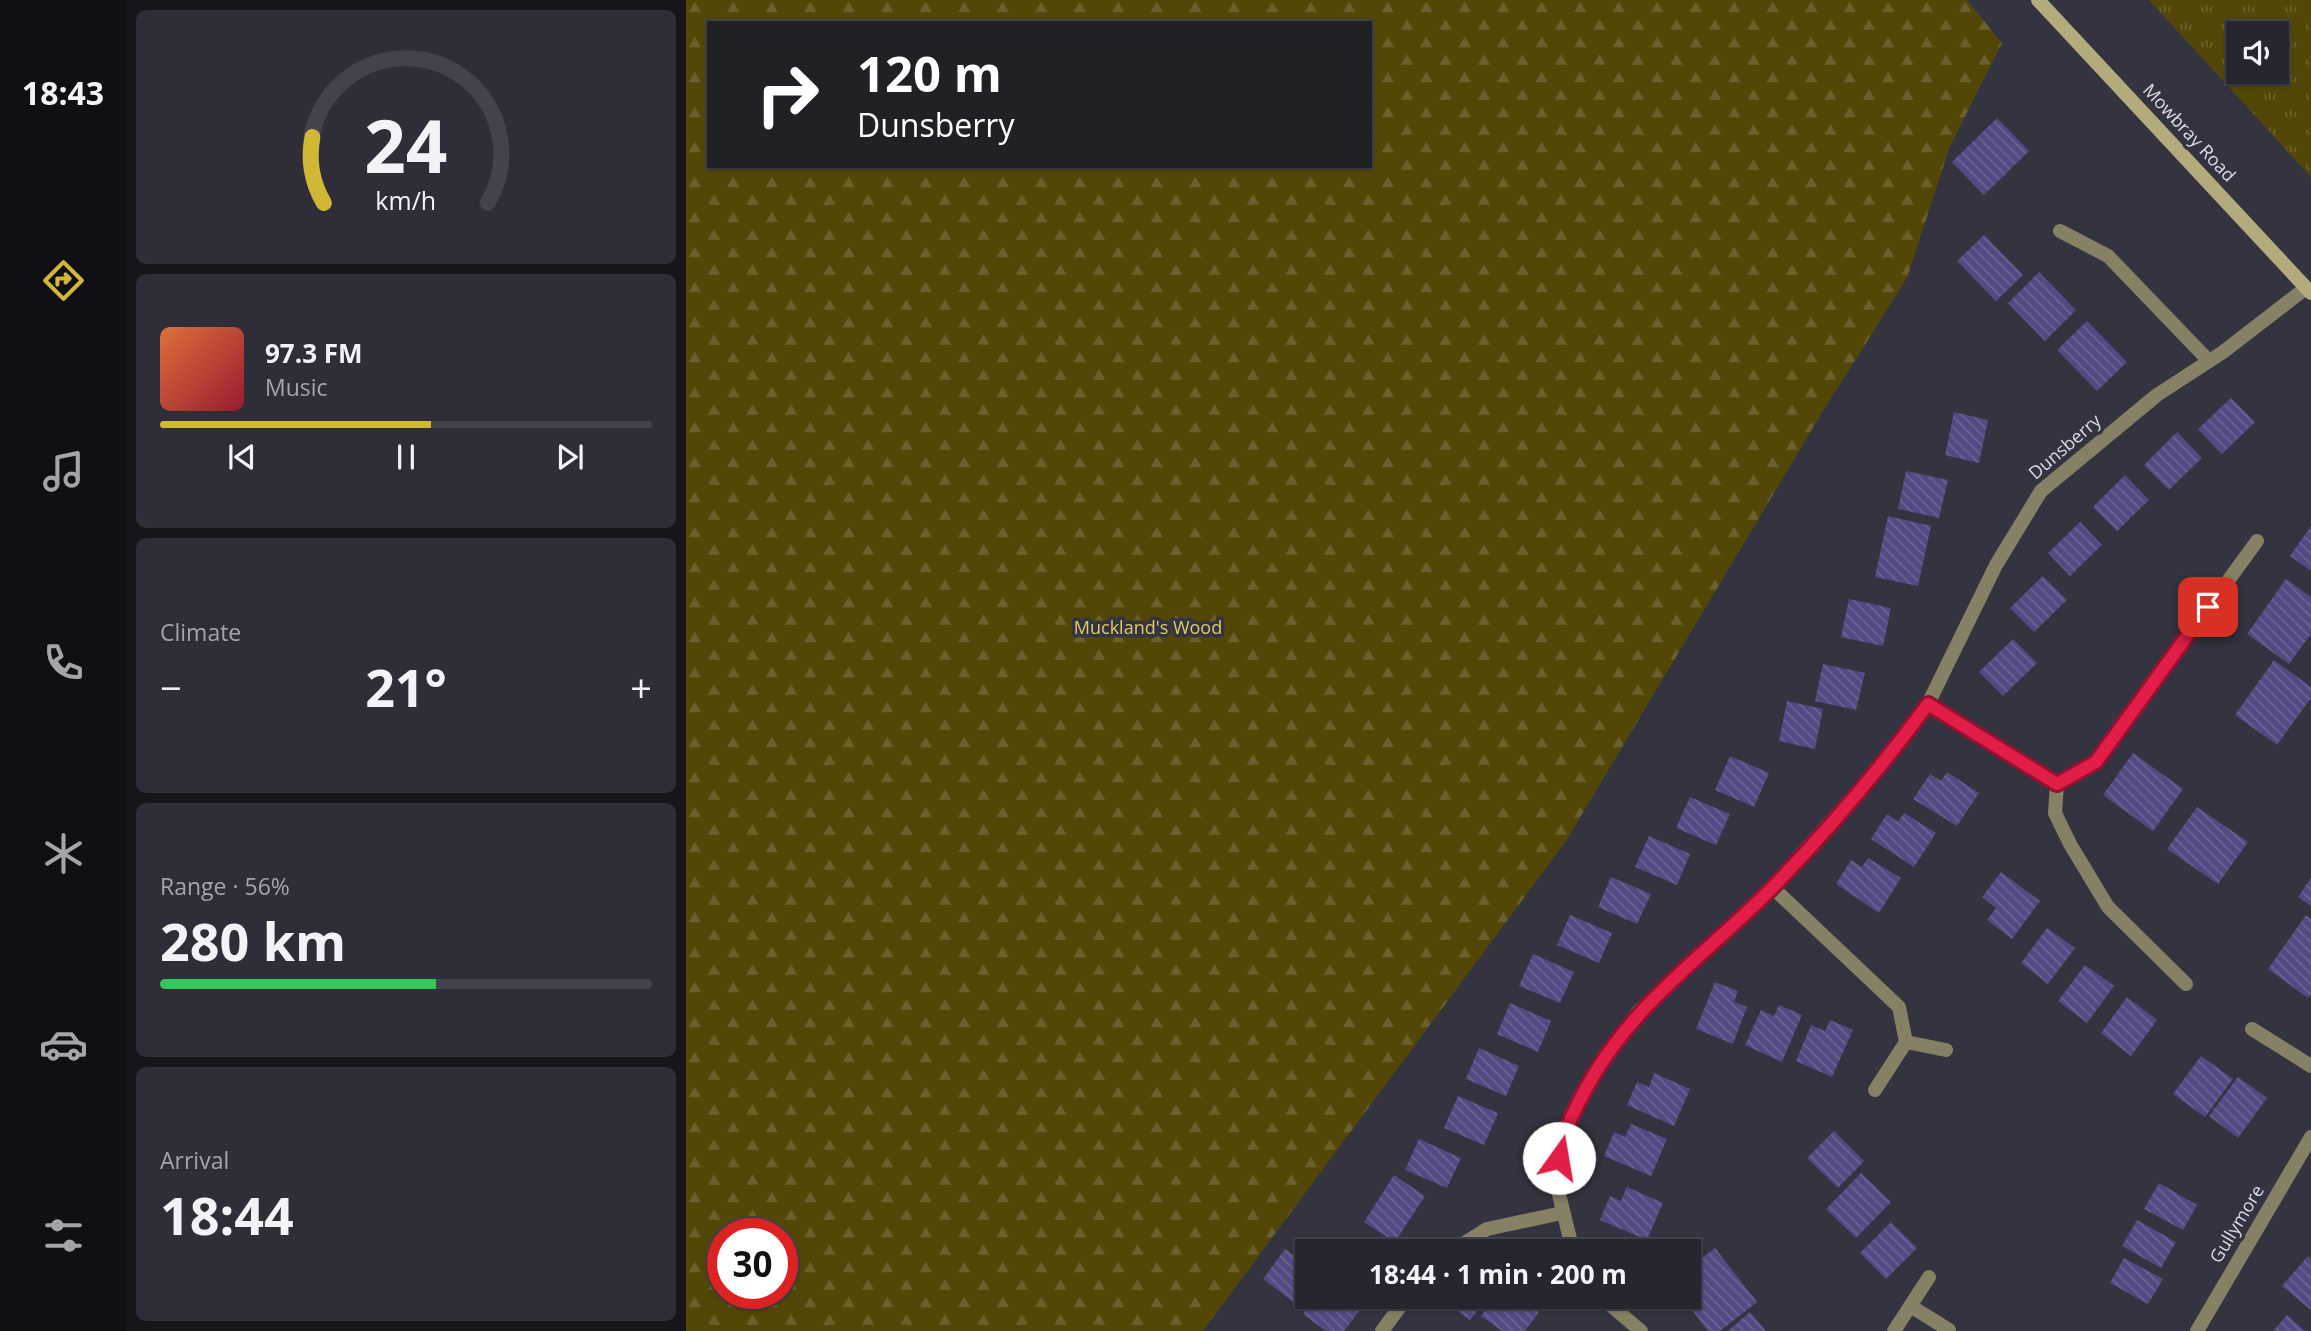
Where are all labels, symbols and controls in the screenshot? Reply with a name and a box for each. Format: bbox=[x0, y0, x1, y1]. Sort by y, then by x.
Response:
map controls bbox=[2226, 21, 2289, 84]
button: sound bbox=[2226, 21, 2289, 84]
text: 120 m bbox=[857, 40, 1002, 106]
icon: right bbox=[742, 49, 833, 140]
text: 18:43 bbox=[22, 71, 104, 114]
street label: Mowbray Road bbox=[2138, 78, 2241, 187]
text: 24 bbox=[364, 95, 448, 194]
text: Dunsberry bbox=[857, 103, 1014, 146]
text: km/h bbox=[376, 183, 436, 217]
icon: directions bbox=[39, 256, 88, 305]
text: 97.3 FM bbox=[265, 335, 363, 371]
text: Music bbox=[265, 371, 328, 403]
street label: Dunsberry bbox=[2023, 407, 2106, 484]
icon: previous bbox=[223, 438, 261, 476]
icon: pause bbox=[387, 438, 425, 476]
icon: next bbox=[551, 438, 589, 476]
icon: music bbox=[39, 447, 88, 496]
pin bbox=[2178, 577, 2238, 637]
icon: arrive bbox=[2189, 588, 2227, 626]
park label: Muckland's Wood bbox=[1074, 615, 1222, 639]
text: Climate bbox=[160, 616, 241, 648]
icon: phone bbox=[39, 638, 88, 687]
text: 21° bbox=[365, 651, 447, 722]
text: − bbox=[160, 661, 182, 713]
text: + bbox=[630, 661, 652, 713]
icon: climate bbox=[39, 829, 88, 878]
text: Range · 56% bbox=[160, 870, 290, 902]
text: 280 km bbox=[160, 905, 346, 976]
icon: car bbox=[39, 1020, 88, 1069]
position arrow bbox=[1522, 1121, 1596, 1195]
text: Arrival bbox=[160, 1144, 229, 1176]
text: 18:44 bbox=[160, 1179, 294, 1250]
street label: Gullymore bbox=[2203, 1180, 2269, 1267]
icon: filters bbox=[39, 1211, 88, 1260]
speed limit sign: 30 bbox=[707, 1218, 798, 1309]
text: 18:44 · 1 min · 200 m bbox=[1369, 1256, 1627, 1292]

